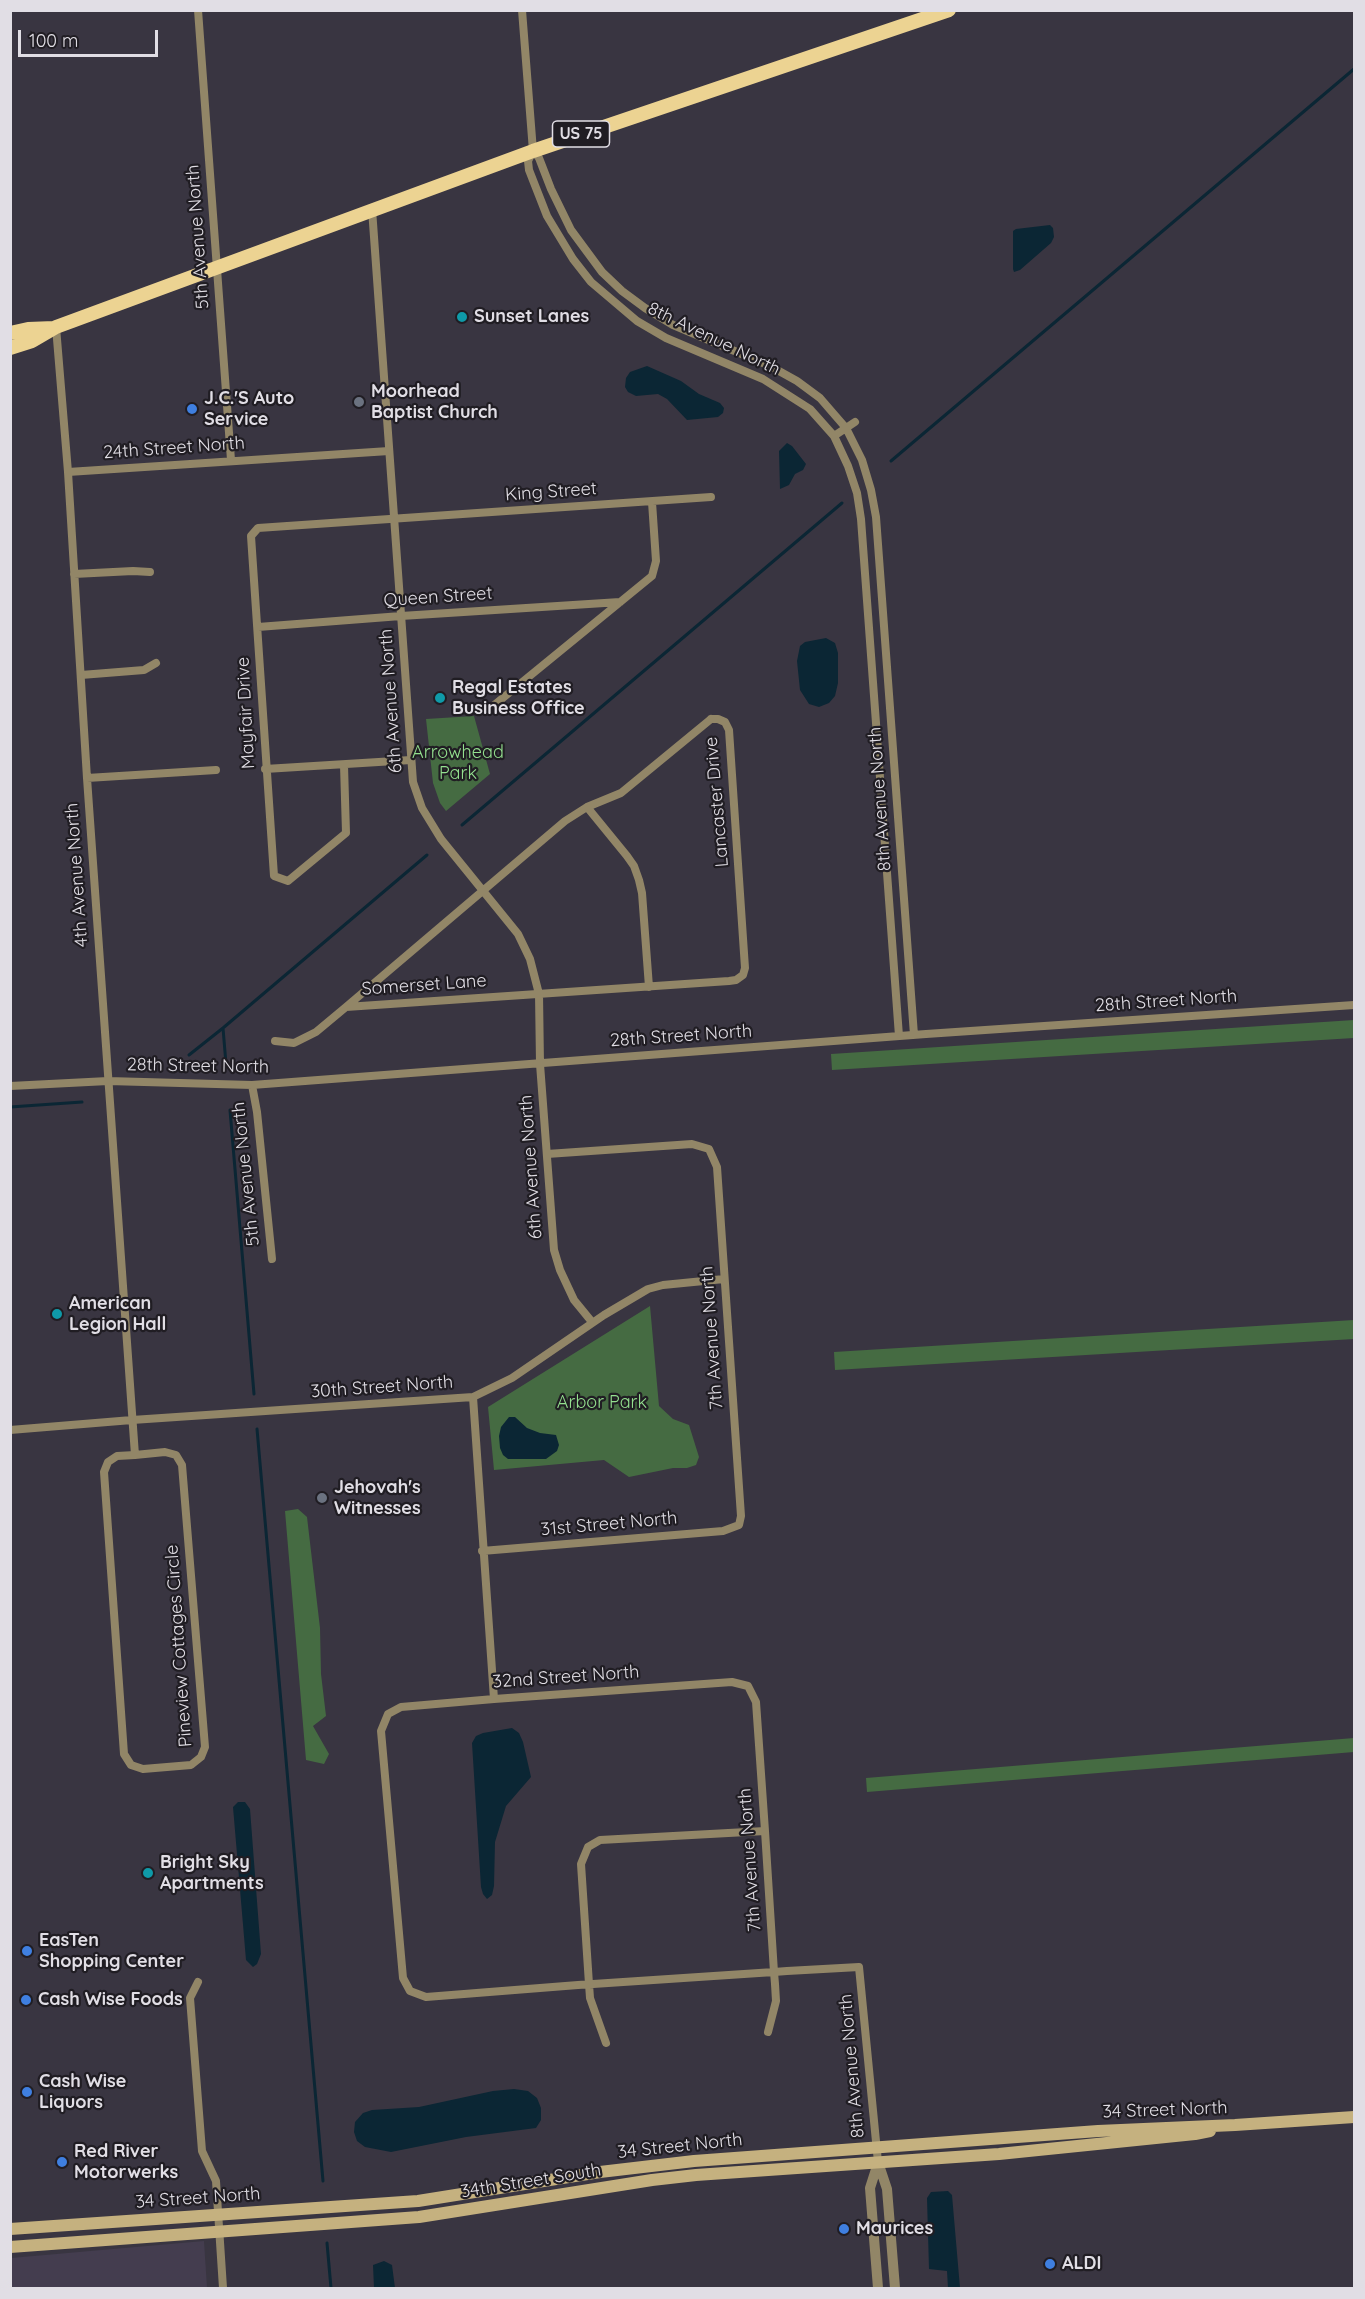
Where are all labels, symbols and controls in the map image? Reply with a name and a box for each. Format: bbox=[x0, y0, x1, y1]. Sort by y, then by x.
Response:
scale bar bbox=[21, 18, 160, 56]
text: 100 m bbox=[29, 29, 78, 52]
road number: US 75 bbox=[552, 121, 610, 147]
street label: 5th Avenue North bbox=[182, 164, 214, 310]
street label: 8th Avenue North bbox=[644, 298, 784, 380]
place label: Sunset Lanes bbox=[474, 306, 589, 328]
marker: Sunset Lanes bbox=[455, 310, 469, 324]
place label: Moorhead Baptist Church bbox=[371, 381, 498, 424]
place label: J.C.'S Auto Service bbox=[204, 388, 294, 430]
marker: Moorhead Baptist Church bbox=[352, 395, 366, 409]
marker: J.C.'S Auto Service bbox=[185, 402, 199, 416]
street label: 24th Street North bbox=[103, 432, 245, 464]
street label: King Street bbox=[504, 478, 598, 506]
street label: Queen Street bbox=[383, 582, 493, 612]
street label: 6th Avenue North bbox=[375, 628, 407, 774]
street label: Mayfair Drive bbox=[232, 656, 260, 770]
place label: Regal Estates Business Office bbox=[452, 677, 585, 720]
marker: Regal Estates Business Office bbox=[433, 691, 447, 705]
street label: 8th Avenue North bbox=[864, 726, 896, 872]
street label: Lancaster Drive bbox=[701, 736, 733, 868]
park label: Arrowhead Park bbox=[412, 742, 504, 784]
street label: 4th Avenue North bbox=[61, 802, 93, 948]
street label: Somerset Lane bbox=[361, 970, 487, 1000]
street label: 28th Street North bbox=[1094, 985, 1238, 1017]
street label: 28th Street North bbox=[609, 1020, 753, 1052]
street label: 28th Street North bbox=[127, 1054, 269, 1078]
street label: 6th Avenue North bbox=[515, 1094, 547, 1240]
street label: 5th Avenue North bbox=[228, 1101, 264, 1247]
street label: 7th Avenue North bbox=[696, 1265, 728, 1411]
place label: American Legion Hall bbox=[69, 1293, 166, 1336]
marker: American Legion Hall bbox=[50, 1307, 64, 1321]
street label: 30th Street North bbox=[310, 1371, 454, 1403]
park label: Arbor Park bbox=[557, 1392, 647, 1414]
place label: Jehovah's Witnesses bbox=[334, 1477, 421, 1520]
marker: Jehovah's Witnesses bbox=[315, 1491, 329, 1505]
street label: 31st Street North bbox=[540, 1507, 678, 1541]
street label: Pineview Cottages Circle bbox=[161, 1544, 197, 1748]
street label: 32nd Street North bbox=[492, 1661, 640, 1693]
street label: 7th Avenue North bbox=[734, 1787, 766, 1933]
place label: Bright Sky Apartments bbox=[160, 1852, 264, 1894]
marker: Bright Sky Apartments bbox=[141, 1866, 155, 1880]
place label: EasTen Shopping Center bbox=[39, 1930, 184, 1972]
marker: EasTen Shopping Center bbox=[20, 1944, 34, 1958]
place label: Cash Wise Foods bbox=[38, 1989, 183, 2011]
marker: Cash Wise Foods bbox=[19, 1993, 33, 2007]
street label: 8th Avenue North bbox=[835, 1993, 869, 2139]
place label: Cash Wise Liquors bbox=[39, 2071, 126, 2114]
marker: Cash Wise Liquors bbox=[20, 2085, 34, 2099]
street label: 34 Street North bbox=[1102, 2097, 1228, 2123]
street label: 34 Street North bbox=[617, 2129, 743, 2163]
place label: Red River Motorwerks bbox=[74, 2141, 178, 2184]
marker: Red River Motorwerks bbox=[55, 2155, 69, 2169]
street label: 34th Street South bbox=[459, 2159, 603, 2203]
street label: 34 Street North bbox=[135, 2183, 261, 2213]
place label: Maurices bbox=[856, 2218, 933, 2240]
marker: Maurices bbox=[837, 2222, 851, 2236]
place label: ALDI bbox=[1062, 2253, 1101, 2275]
marker: ALDI bbox=[1043, 2257, 1057, 2271]

